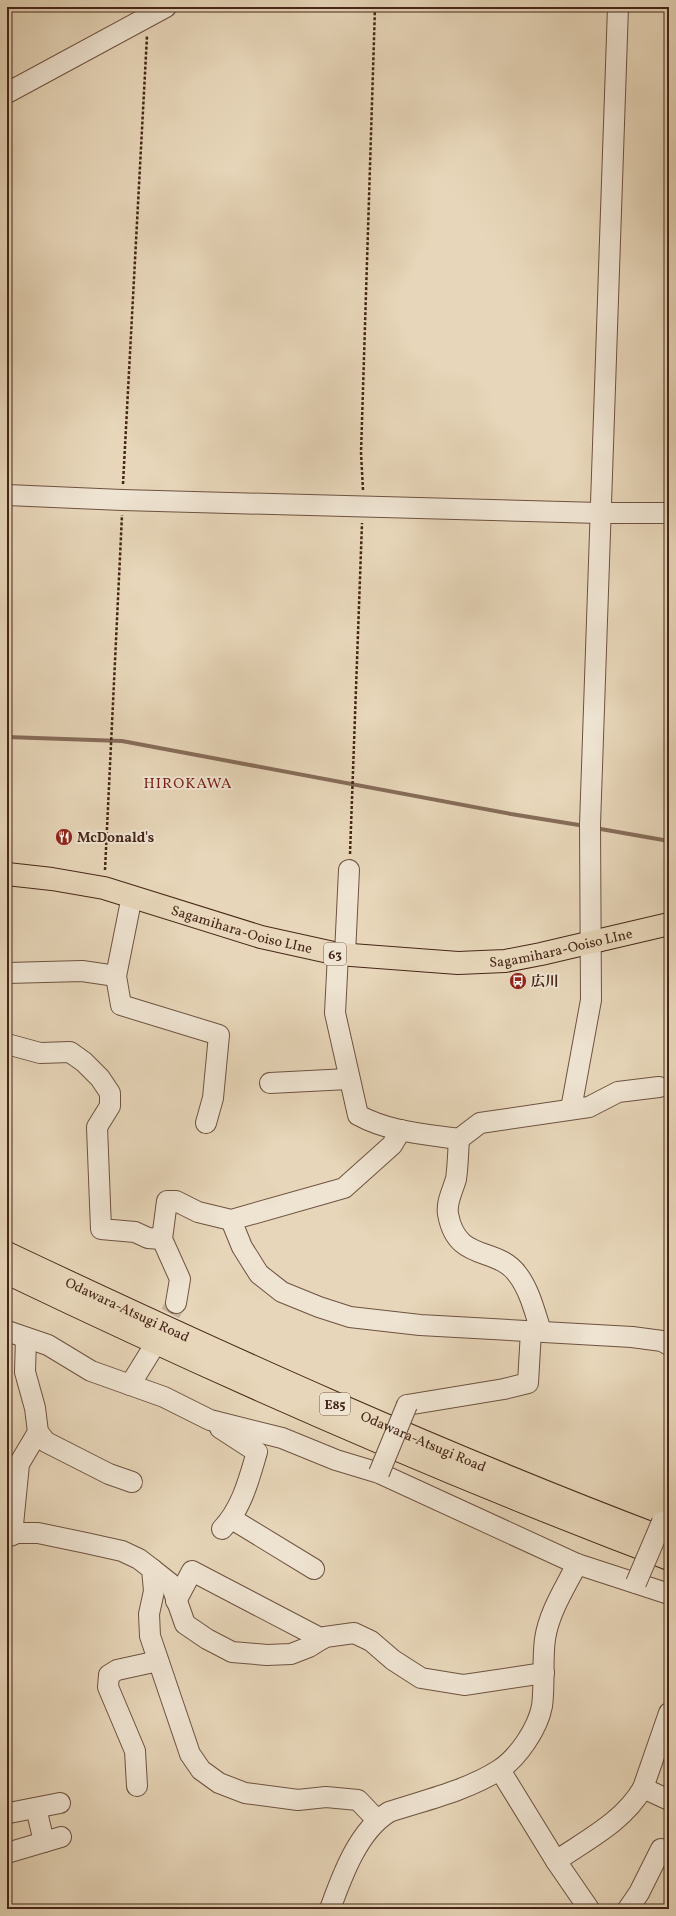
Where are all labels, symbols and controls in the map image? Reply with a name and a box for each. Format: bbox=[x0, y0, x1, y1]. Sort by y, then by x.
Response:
district label: HIROKAWA bbox=[143, 774, 233, 795]
restaurant icon: McDonald's bbox=[54, 827, 74, 847]
place label: McDonald's bbox=[77, 829, 154, 848]
street label: Sagamihara-Ooiso LIne bbox=[169, 902, 314, 959]
street label: Sagamihara-Ooiso LIne bbox=[489, 925, 635, 973]
road number: 63 bbox=[324, 943, 346, 965]
bus stop icon: 広川 bbox=[508, 971, 528, 991]
place label: 広川 bbox=[531, 973, 559, 992]
street label: Odawara-Atsugi Road bbox=[62, 1274, 192, 1348]
road number: E85 bbox=[320, 1393, 350, 1415]
street label: Odawara-Atsugi Road bbox=[357, 1407, 489, 1477]

